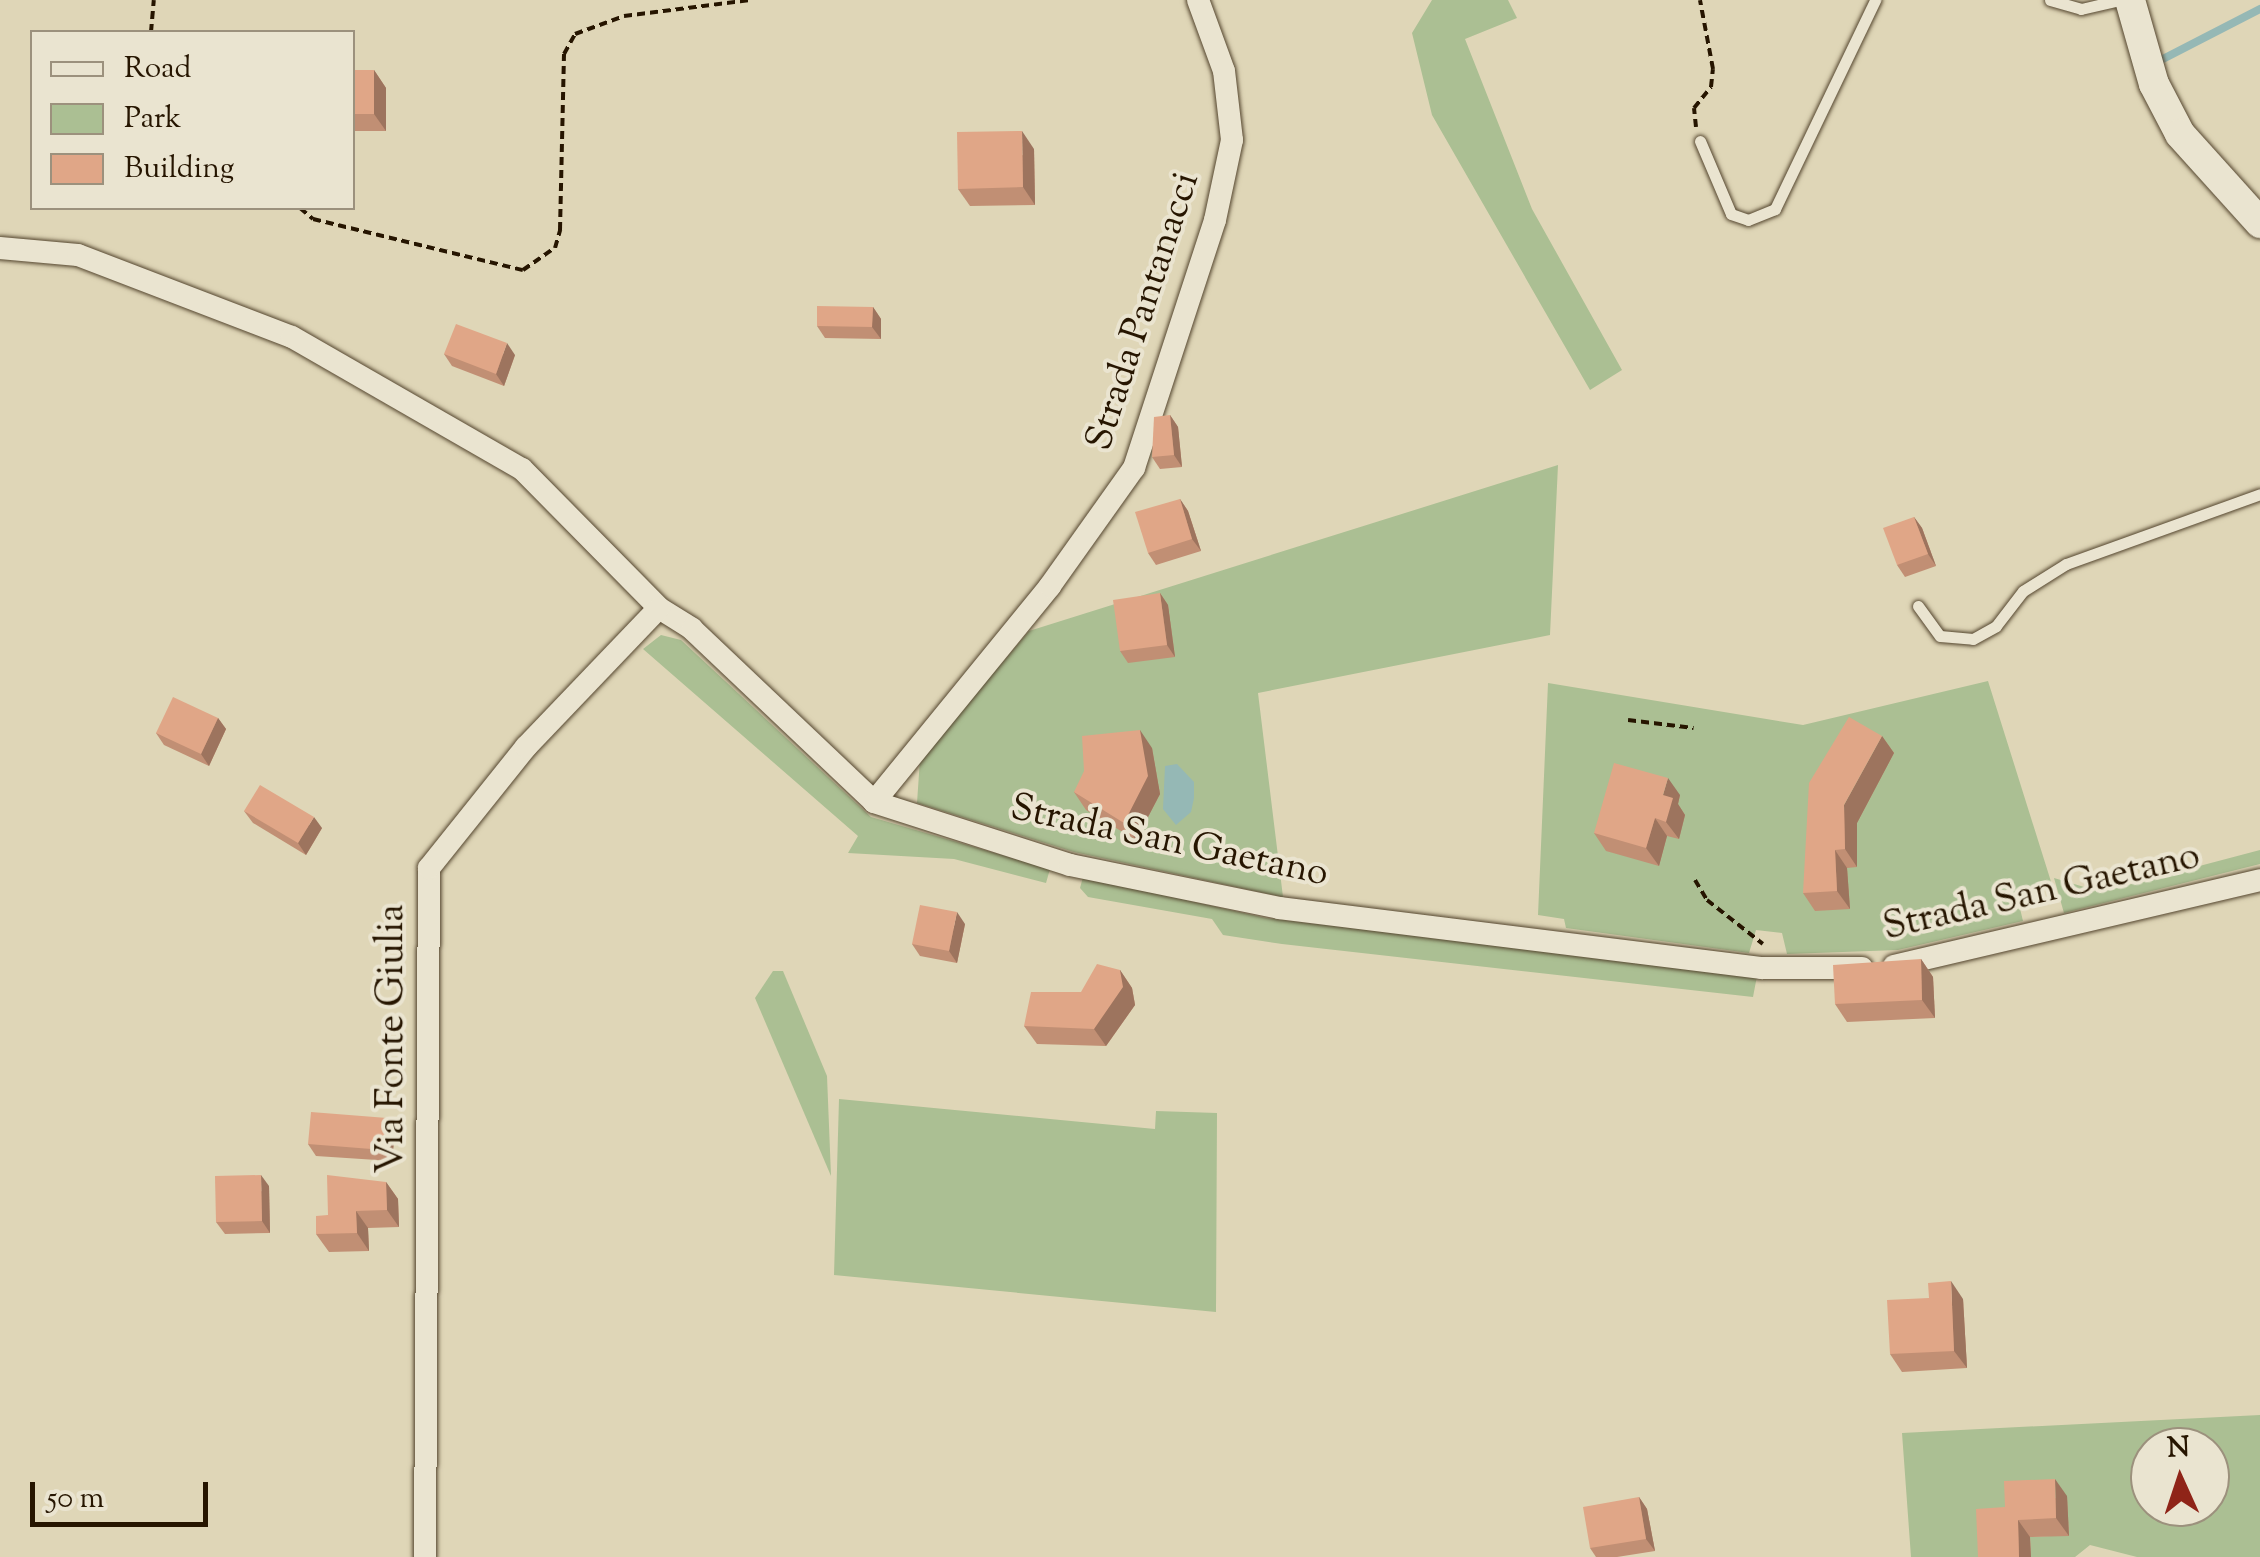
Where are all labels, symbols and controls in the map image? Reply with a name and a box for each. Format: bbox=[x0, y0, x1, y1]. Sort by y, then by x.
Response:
legend bbox=[30, 30, 355, 210]
text: Road bbox=[124, 48, 191, 91]
text: Park bbox=[124, 98, 181, 141]
text: Building bbox=[124, 148, 234, 191]
street label: Strada Pantanacci bbox=[1079, 167, 1211, 457]
street label: Strada San Gaetano bbox=[1006, 787, 1332, 899]
street label: Strada San Gaetano bbox=[1879, 835, 2205, 953]
street label: Via Fonte Giulia bbox=[371, 904, 417, 1174]
north arrow bbox=[2130, 1427, 2230, 1527]
text: N bbox=[2166, 1428, 2191, 1470]
scale bar bbox=[35, 1462, 212, 1524]
text: 50 m bbox=[47, 1478, 104, 1521]

